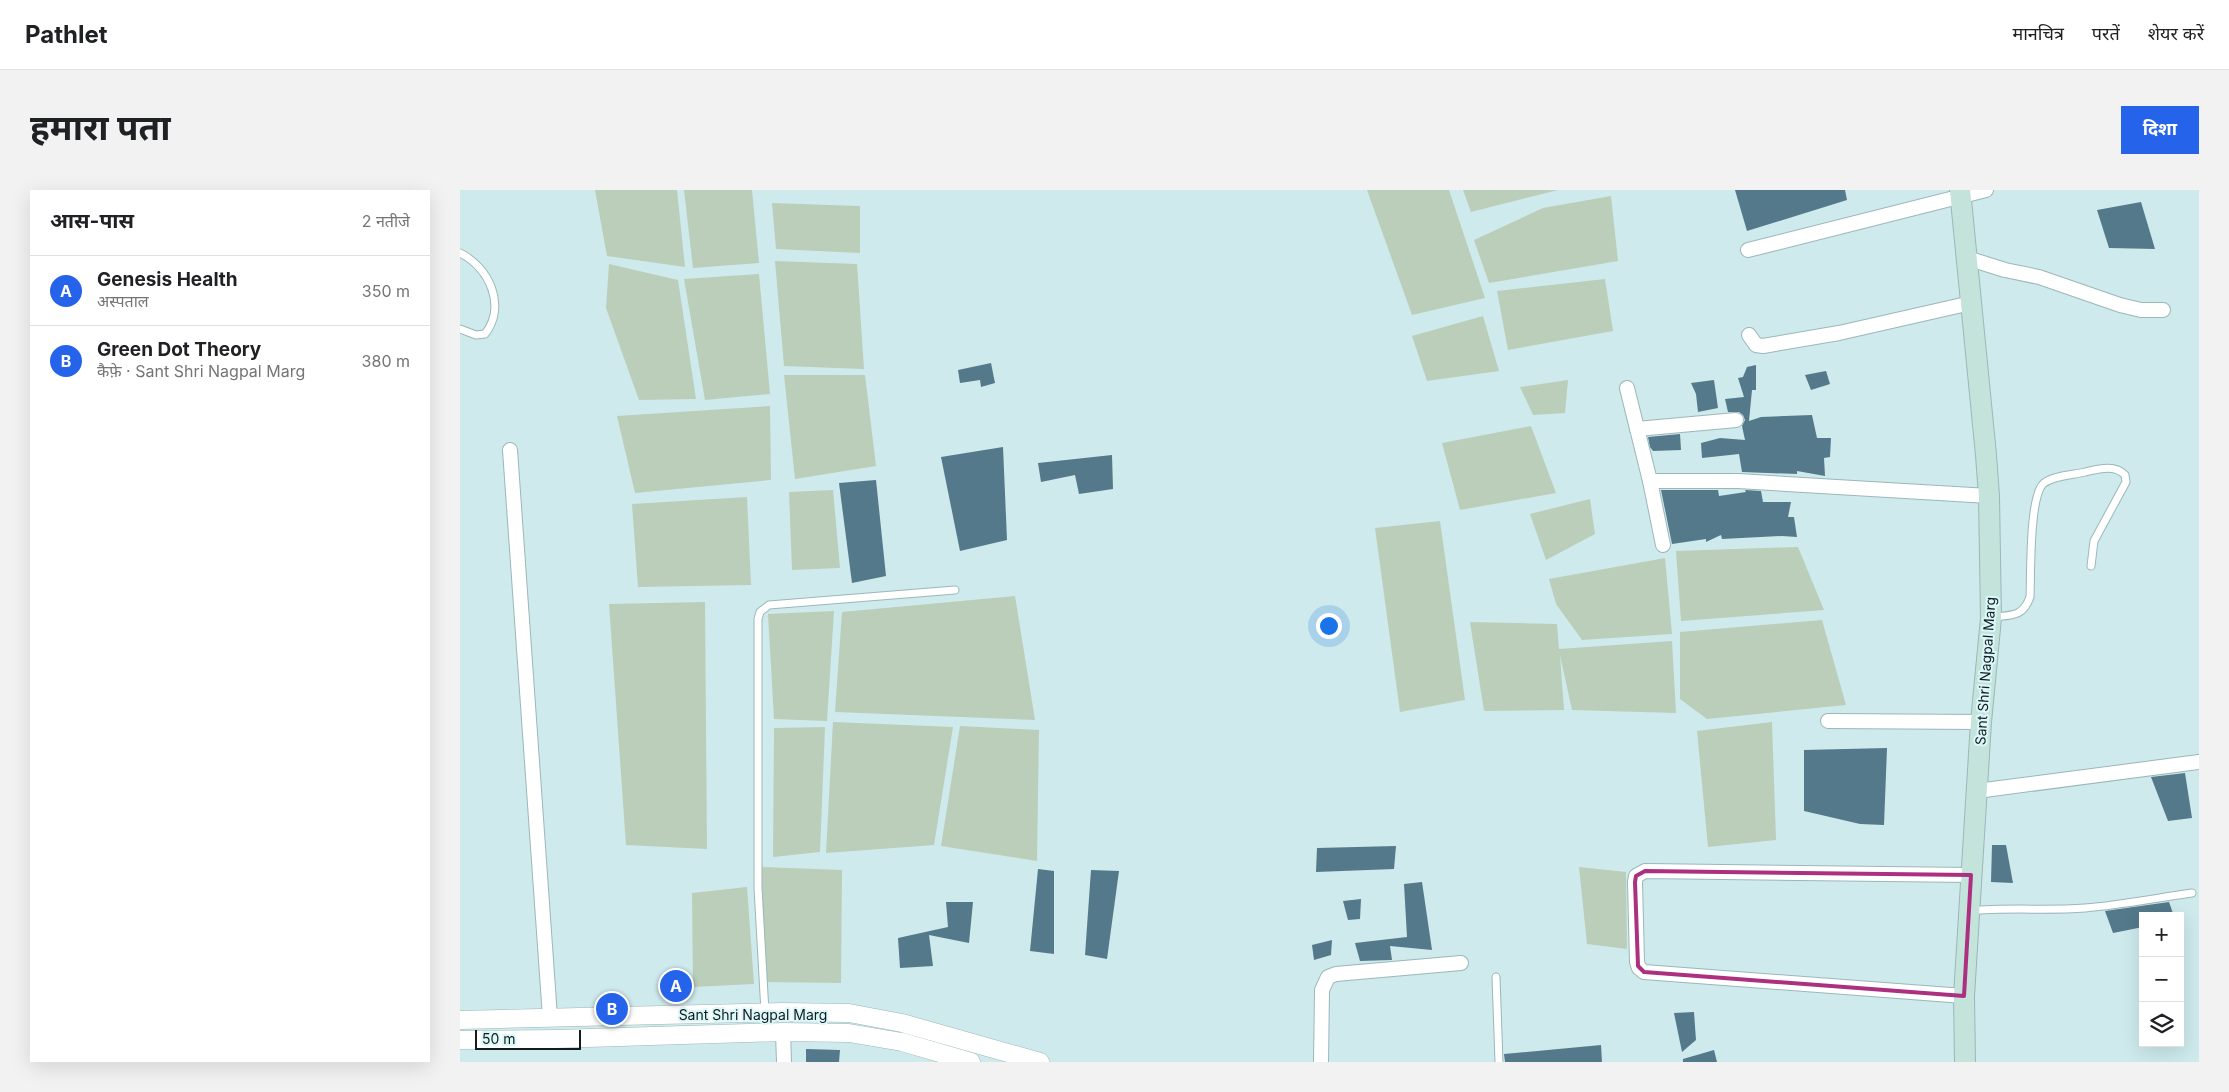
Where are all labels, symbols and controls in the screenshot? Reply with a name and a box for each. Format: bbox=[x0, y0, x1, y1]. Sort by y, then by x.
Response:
text: Pathlet bbox=[25, 20, 108, 49]
text: मानचित्र bbox=[2012, 23, 2064, 44]
text: परतें bbox=[2092, 23, 2120, 44]
text: शेयर करें bbox=[2148, 23, 2204, 44]
text: हमारा पता bbox=[30, 106, 170, 148]
button: दिशा bbox=[2121, 106, 2199, 154]
text: आस-पास bbox=[50, 208, 134, 233]
text: 2 नतीजे bbox=[362, 211, 410, 231]
text: Genesis Health bbox=[97, 268, 238, 291]
text: A bbox=[60, 281, 72, 301]
text: 350 m bbox=[362, 281, 410, 301]
text: अस्पताल bbox=[97, 291, 149, 311]
text: Green Dot Theory bbox=[97, 338, 261, 361]
text: B bbox=[61, 351, 71, 371]
text: 380 m bbox=[362, 351, 410, 371]
text: कैफ़े · Sant Shri Nagpal Marg bbox=[97, 361, 305, 381]
street label: Sant Shri Nagpal Marg bbox=[1971, 596, 1999, 746]
your location bbox=[1316, 613, 1342, 639]
map controls bbox=[2139, 912, 2184, 1047]
button: + bbox=[2139, 912, 2184, 957]
button: − bbox=[2139, 957, 2184, 1002]
pin: A bbox=[660, 967, 692, 1005]
pin: B bbox=[596, 990, 628, 1028]
button: layers bbox=[2139, 1002, 2184, 1047]
street label: Sant Shri Nagpal Marg bbox=[679, 1006, 827, 1023]
scale bar bbox=[475, 1027, 581, 1050]
text: 50 m bbox=[482, 1030, 516, 1047]

